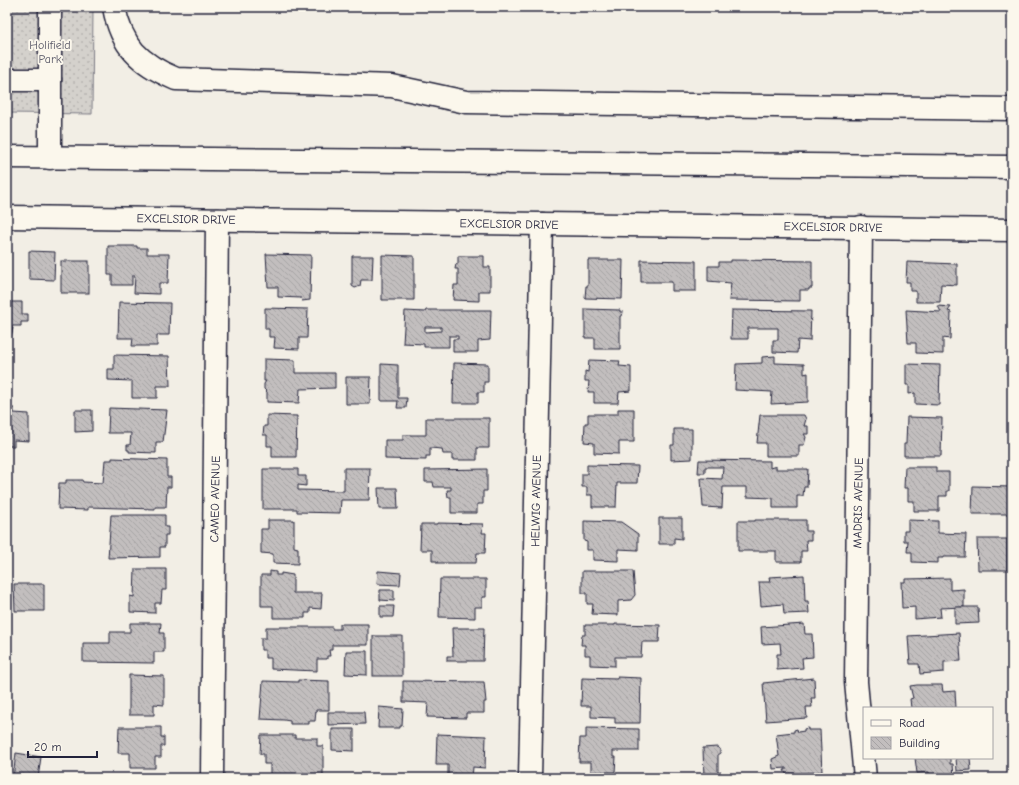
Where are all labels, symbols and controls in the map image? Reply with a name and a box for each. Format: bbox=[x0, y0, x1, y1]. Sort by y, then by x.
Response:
park label: Holifield Park bbox=[29, 38, 71, 66]
street label: EXCELSIOR DRIVE bbox=[136, 211, 236, 227]
street label: EXCELSIOR DRIVE bbox=[459, 216, 559, 232]
street label: EXCELSIOR DRIVE bbox=[783, 219, 883, 235]
street label: CAMEO AVENUE bbox=[207, 455, 223, 543]
street label: HELWIG AVENUE bbox=[528, 455, 544, 547]
street label: MADRIS AVENUE bbox=[850, 458, 866, 548]
legend bbox=[863, 707, 993, 759]
text: Road bbox=[899, 716, 925, 730]
scale bar bbox=[28, 733, 97, 759]
text: Building bbox=[899, 736, 940, 750]
text: 20 m bbox=[34, 740, 62, 754]

